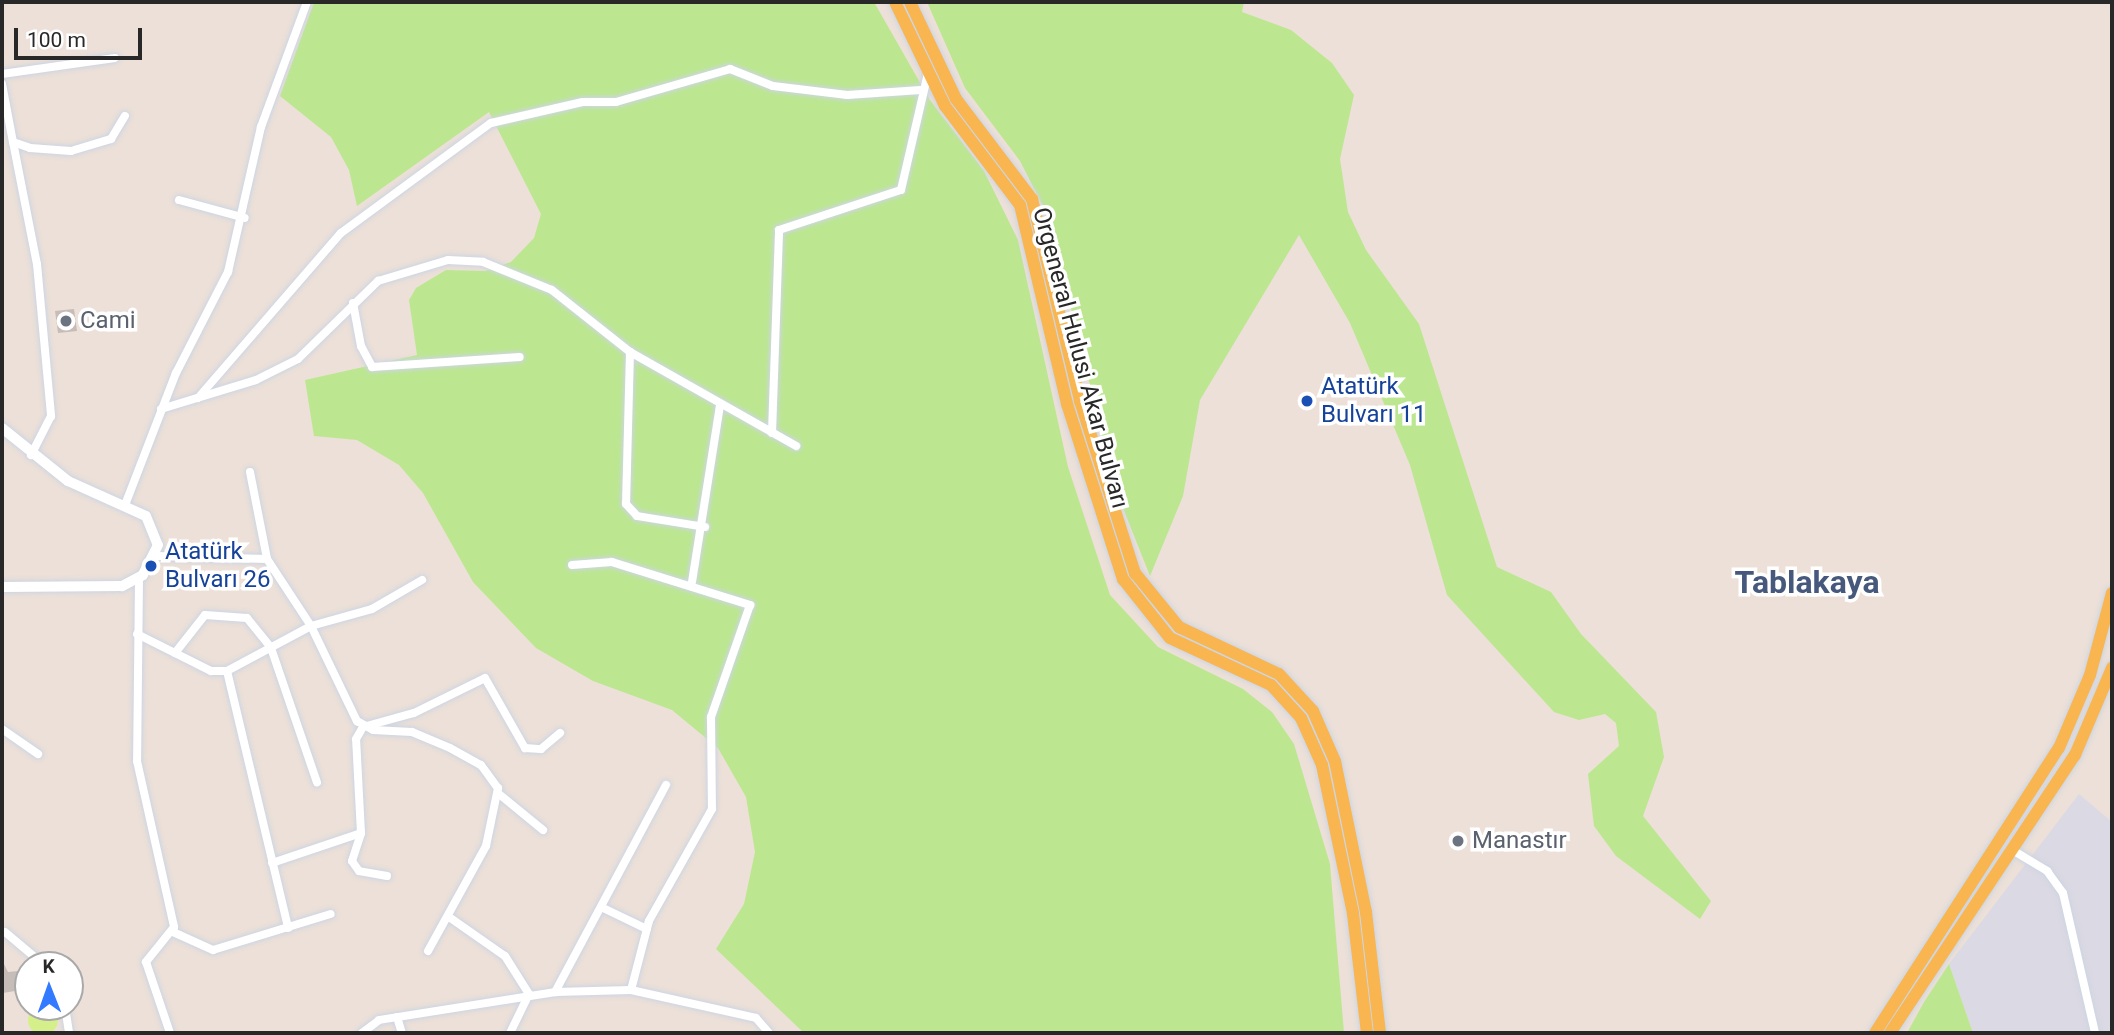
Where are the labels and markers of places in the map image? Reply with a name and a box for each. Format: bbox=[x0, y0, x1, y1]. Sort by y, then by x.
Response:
place label: Cami bbox=[80, 307, 136, 335]
marker: Cami bbox=[58, 313, 74, 329]
place label: Atatürk Bulvarı 11 bbox=[1321, 373, 1427, 429]
marker: Atatürk Bulvarı 11 bbox=[1299, 393, 1315, 409]
place label: Atatürk Bulvarı 26 bbox=[165, 538, 271, 594]
marker: Atatürk Bulvarı 26 bbox=[143, 558, 159, 574]
place label: Manastır bbox=[1472, 827, 1567, 855]
marker: Manastır bbox=[1450, 833, 1466, 849]

